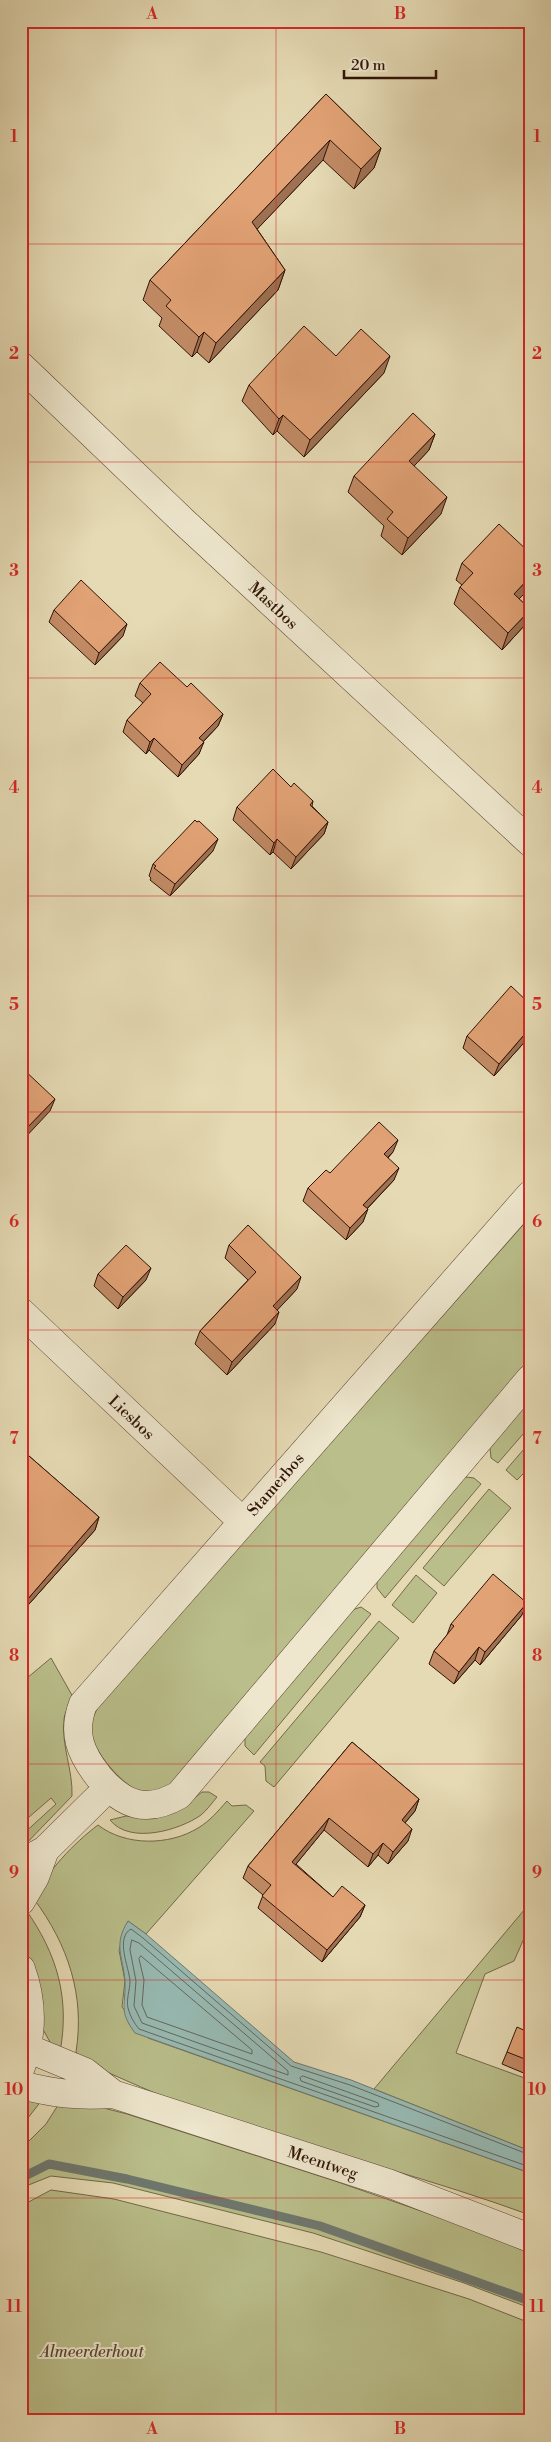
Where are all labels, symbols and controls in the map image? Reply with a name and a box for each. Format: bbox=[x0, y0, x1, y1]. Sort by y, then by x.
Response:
text: A bbox=[145, 4, 158, 24]
text: B bbox=[394, 4, 406, 24]
scale bar bbox=[344, 48, 436, 80]
text: 20 m bbox=[351, 56, 386, 75]
text: 1 bbox=[10, 127, 18, 147]
text: 1 bbox=[533, 127, 541, 147]
text: 2 bbox=[9, 344, 19, 364]
text: 2 bbox=[532, 344, 542, 364]
text: 3 bbox=[9, 561, 19, 581]
text: 3 bbox=[532, 561, 542, 581]
street label: Mastbos bbox=[244, 578, 302, 634]
text: 4 bbox=[9, 778, 20, 798]
text: 4 bbox=[532, 778, 543, 798]
text: 5 bbox=[9, 995, 19, 1015]
text: 5 bbox=[532, 995, 542, 1015]
text: 6 bbox=[9, 1212, 19, 1232]
text: 6 bbox=[532, 1212, 542, 1232]
street label: Liesbos bbox=[104, 1391, 159, 1444]
text: 7 bbox=[9, 1429, 19, 1449]
text: 7 bbox=[532, 1429, 542, 1449]
street label: Stamerbos bbox=[243, 1449, 309, 1520]
text: 8 bbox=[9, 1646, 19, 1666]
text: 8 bbox=[532, 1646, 542, 1666]
text: 9 bbox=[9, 1863, 19, 1883]
text: 9 bbox=[532, 1863, 542, 1883]
text: 10 bbox=[5, 2080, 23, 2100]
text: 10 bbox=[528, 2080, 546, 2100]
street label: Meentweg bbox=[285, 2142, 361, 2184]
text: 11 bbox=[6, 2297, 22, 2317]
text: 11 bbox=[529, 2297, 545, 2317]
park label: Almeerderhout bbox=[38, 2342, 144, 2362]
text: A bbox=[145, 2419, 158, 2439]
text: B bbox=[394, 2419, 406, 2439]

